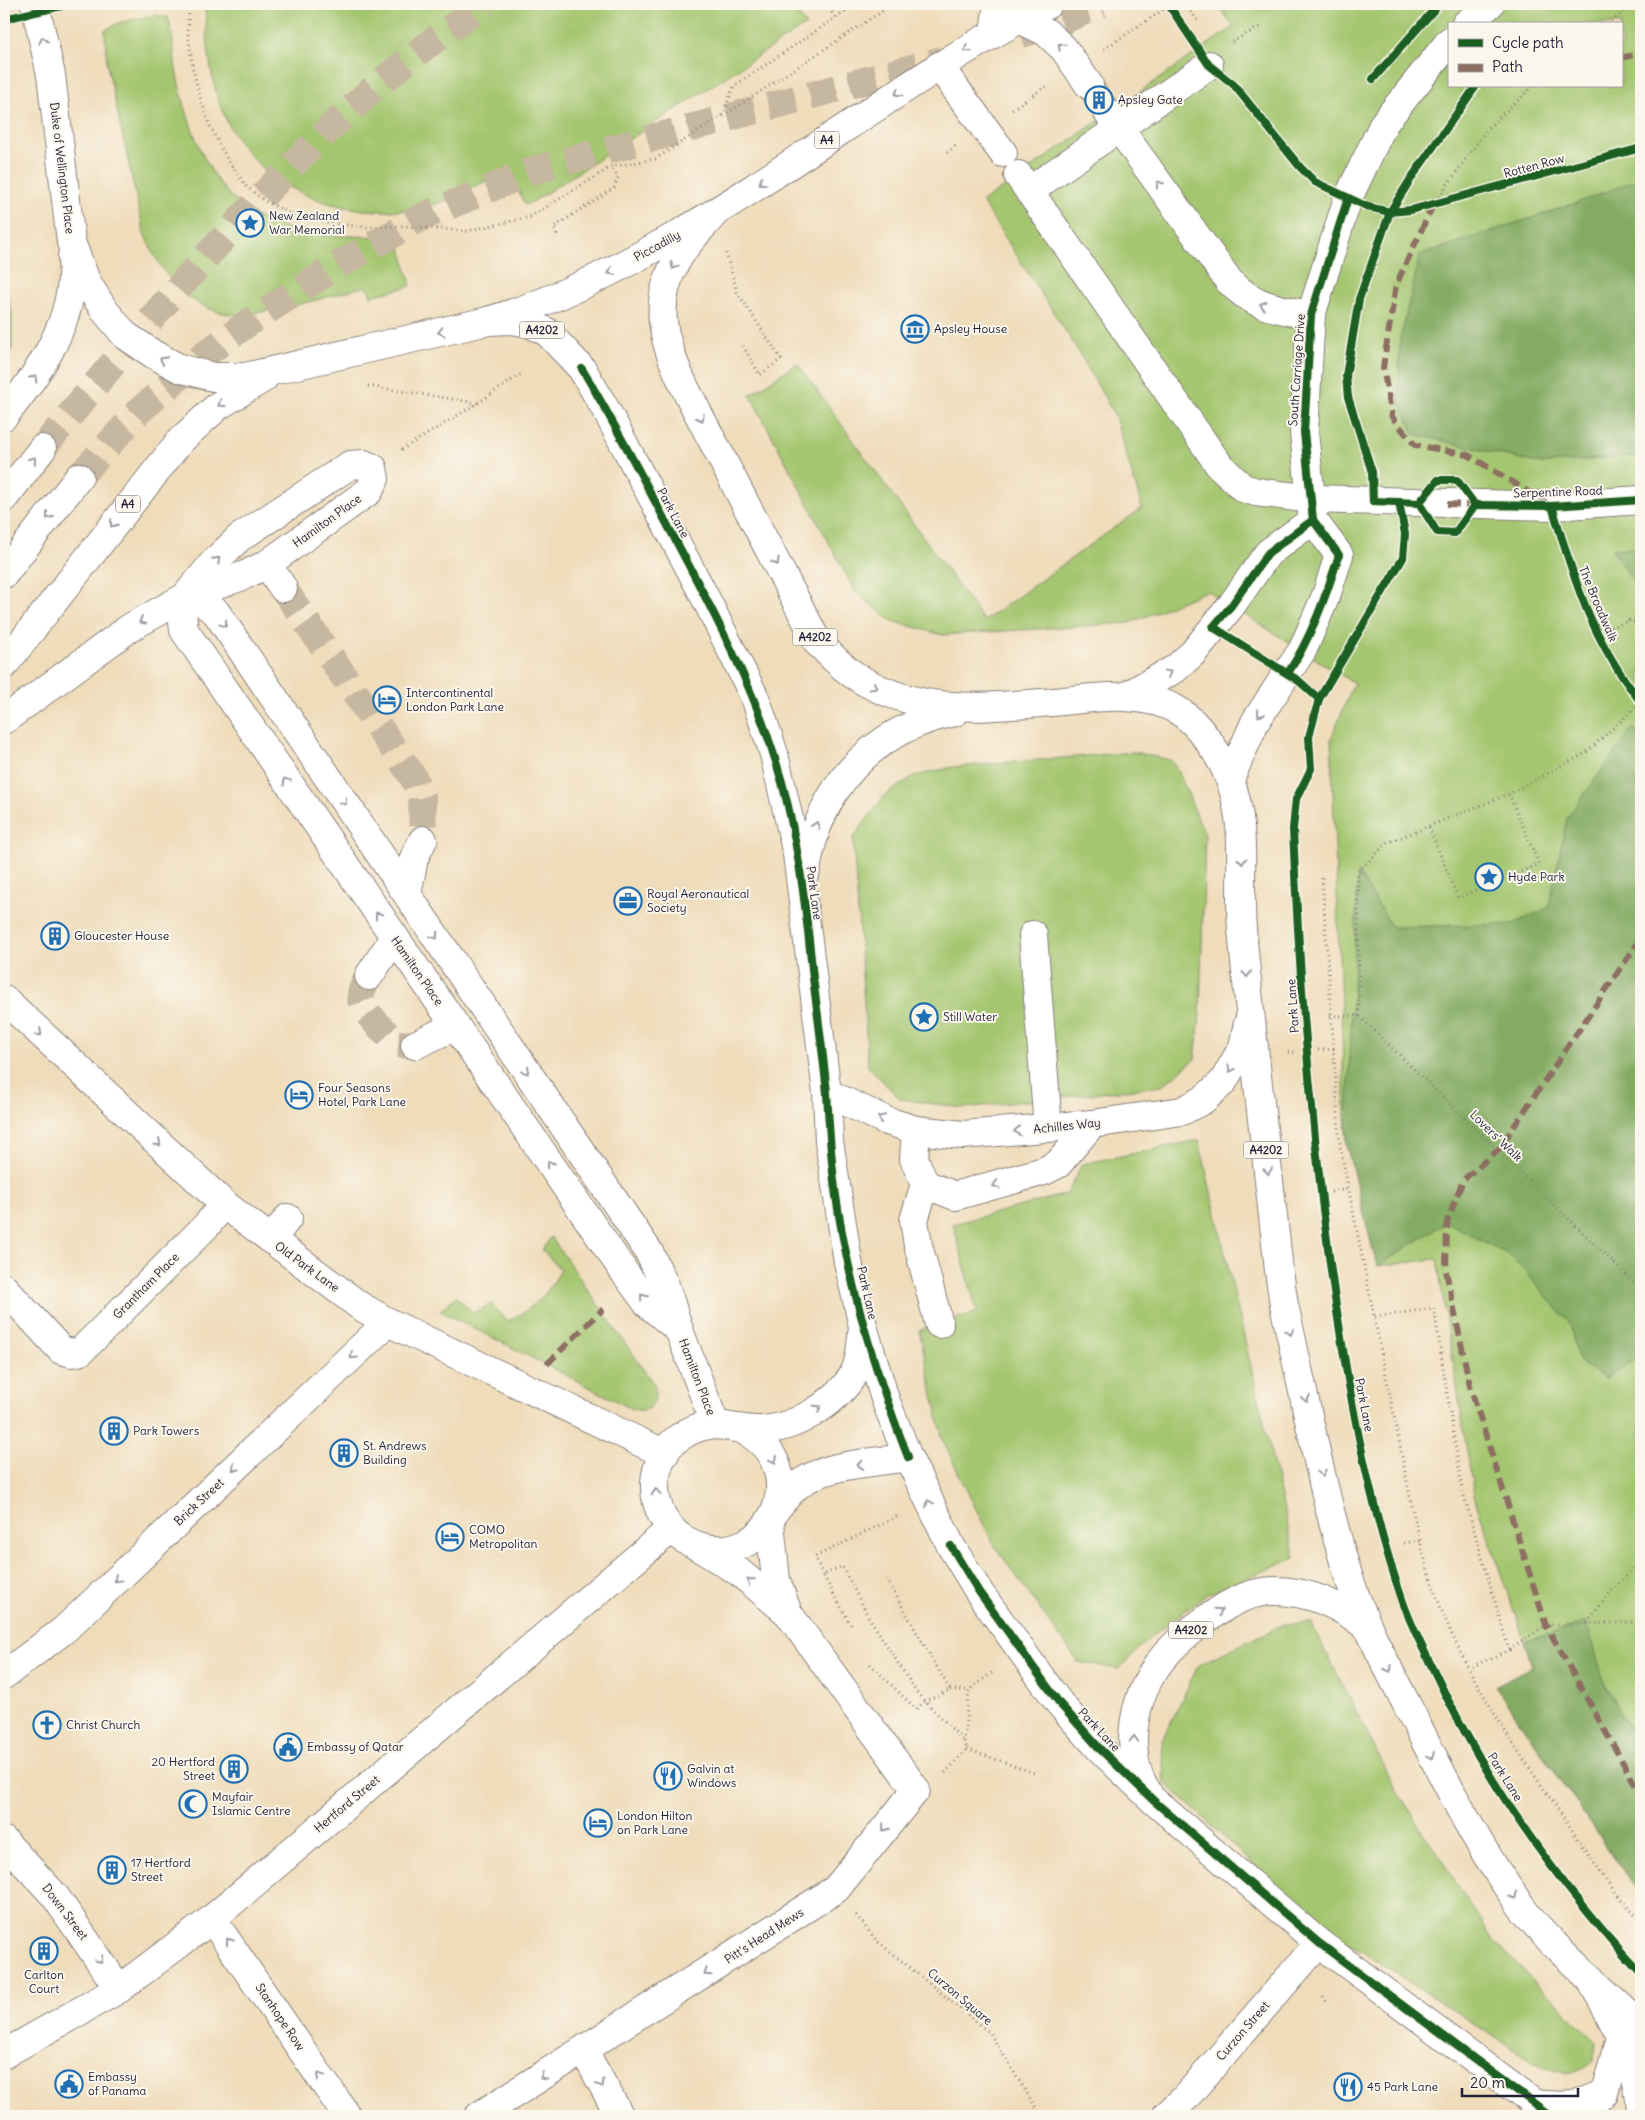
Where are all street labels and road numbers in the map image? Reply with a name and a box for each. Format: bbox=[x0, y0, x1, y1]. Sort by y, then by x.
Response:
street label: Duke of Wellington Place bbox=[47, 101, 78, 235]
road number: A4 bbox=[814, 132, 840, 148]
street label: Rotten Row bbox=[1502, 150, 1566, 181]
street label: Piccadilly bbox=[631, 227, 683, 264]
street label: South Carriage Drive bbox=[1285, 313, 1308, 427]
road number: A4202 bbox=[520, 322, 564, 338]
street label: Serpentine Road bbox=[1513, 482, 1603, 501]
street label: Park Lane bbox=[654, 485, 693, 540]
street label: Hamilton Place bbox=[290, 491, 364, 550]
road number: A4 bbox=[116, 496, 140, 512]
street label: The Broadwalk bbox=[1576, 564, 1621, 644]
road number: A4202 bbox=[792, 628, 838, 646]
street label: Park Lane bbox=[803, 865, 826, 921]
street label: Hamilton Place bbox=[388, 933, 447, 1008]
street label: Park Lane bbox=[1283, 978, 1302, 1034]
street label: Lovers' Walk bbox=[1467, 1107, 1526, 1164]
street label: Achilles Way bbox=[1032, 1115, 1101, 1137]
road number: A4202 bbox=[1244, 1142, 1288, 1158]
street label: Old Park Lane bbox=[272, 1238, 343, 1295]
street label: Grantham Place bbox=[109, 1249, 182, 1322]
street label: Park Lane bbox=[854, 1265, 881, 1321]
street label: Hamilton Place bbox=[676, 1336, 719, 1417]
street label: Park Lane bbox=[1352, 1377, 1377, 1433]
street label: Brick Street bbox=[171, 1475, 227, 1528]
road number: A4202 bbox=[1168, 1622, 1214, 1638]
street label: Park Lane bbox=[1075, 1705, 1123, 1755]
street label: Park Lane bbox=[1485, 1750, 1526, 1804]
street label: Hertford Street bbox=[311, 1772, 383, 1835]
street label: Down Street bbox=[39, 1881, 91, 1943]
street label: Pitt's Head Mews bbox=[721, 1904, 806, 1967]
street label: Curzon Square bbox=[925, 1965, 996, 2028]
street label: Stanhope Row bbox=[252, 1980, 309, 2054]
street label: Curzon Street bbox=[1213, 1998, 1273, 2063]

